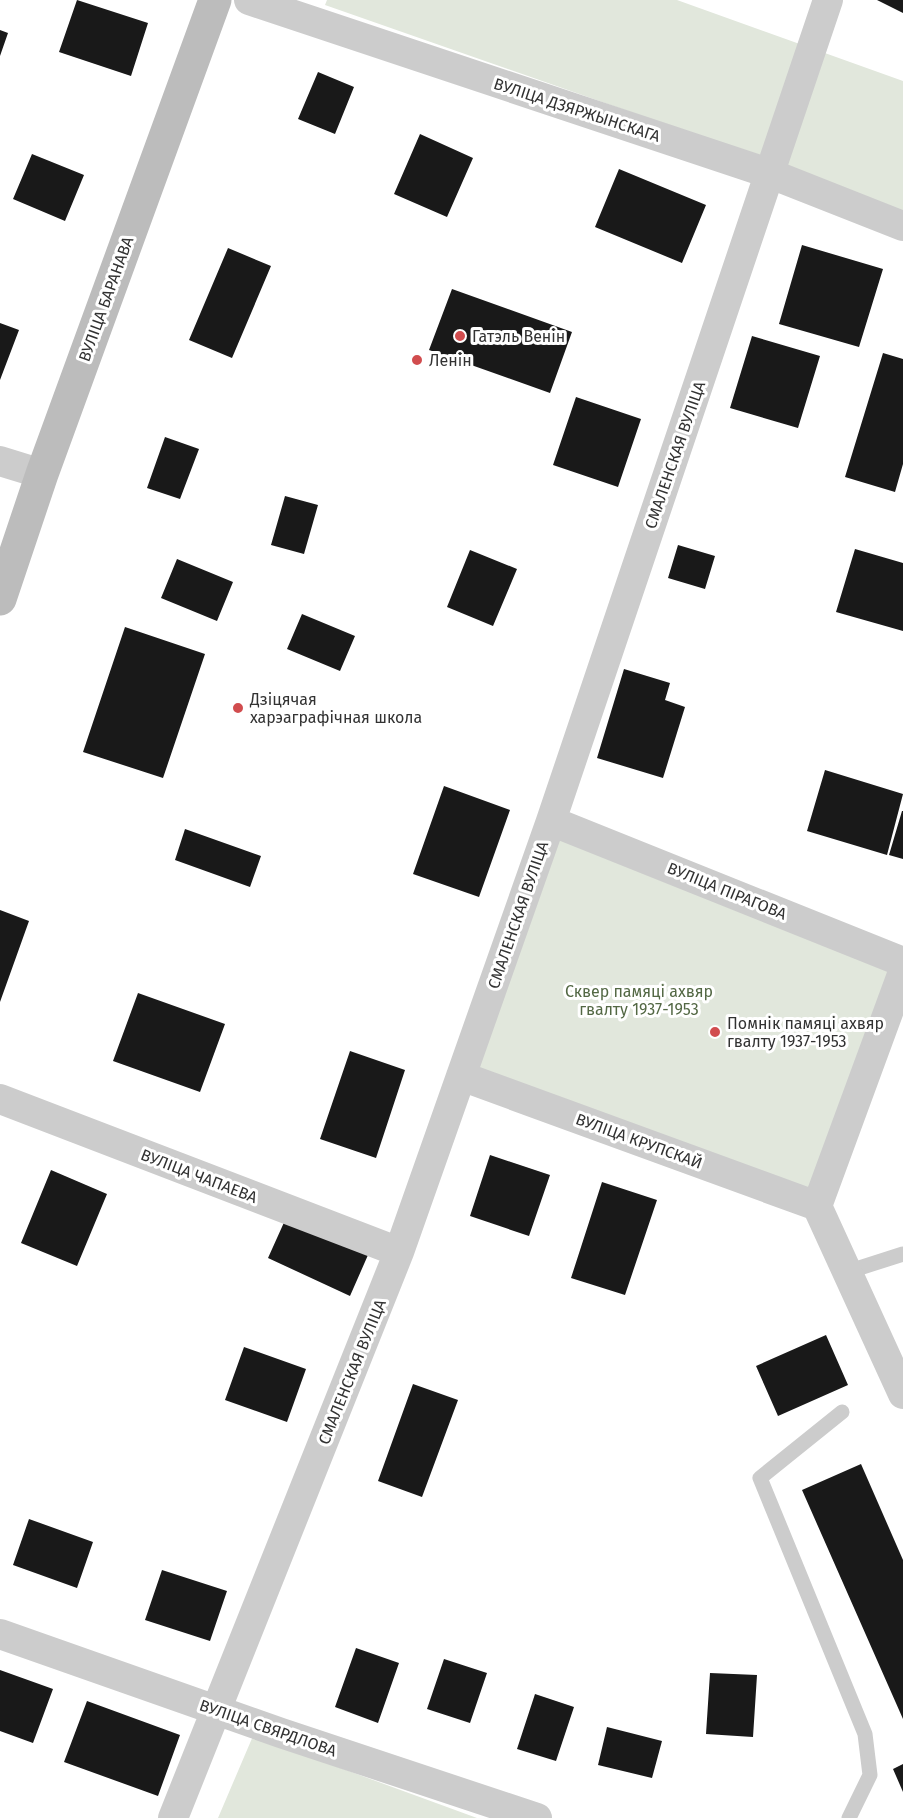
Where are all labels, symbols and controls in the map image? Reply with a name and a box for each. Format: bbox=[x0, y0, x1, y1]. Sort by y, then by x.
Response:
street label: ВУЛІЦА ДЗЯРЖЫНСКАГА bbox=[491, 74, 663, 146]
street label: ВУЛІЦА БАРАНАВА bbox=[75, 233, 138, 364]
place label: Гатэль Венін bbox=[472, 327, 565, 346]
marker: Гатэль Венін bbox=[453, 329, 467, 343]
place label: Ленін bbox=[429, 351, 472, 370]
marker: Ленін bbox=[410, 353, 424, 367]
street label: СМАЛЕНСКАЯ ВУЛІЦА bbox=[641, 378, 709, 531]
place label: Дзіцячая харэаграфічная школа bbox=[249, 690, 422, 727]
marker: Дзіцячая харэаграфічная школа bbox=[231, 701, 245, 715]
street label: СМАЛЕНСКАЯ ВУЛІЦА bbox=[484, 838, 552, 991]
street label: ВУЛІЦА ПІРАГОВА bbox=[665, 858, 790, 924]
park label: Сквер памяці ахвяр гвалту 1937-1953 bbox=[565, 982, 713, 1019]
place label: Помнік памяці ахвяр гвалту 1937-1953 bbox=[727, 1014, 884, 1051]
marker: Помнік памяці ахвяр гвалту 1937-1953 bbox=[708, 1025, 722, 1039]
street label: ВУЛІЦА КРУПСКАЙ bbox=[573, 1109, 705, 1173]
street label: ВУЛІЦА ЧАПАЕВА bbox=[138, 1145, 261, 1207]
street label: СМАЛЕНСКАЯ ВУЛІЦА bbox=[314, 1296, 390, 1447]
street label: ВУЛІЦА СВЯРДЛОВА bbox=[197, 1696, 340, 1761]

